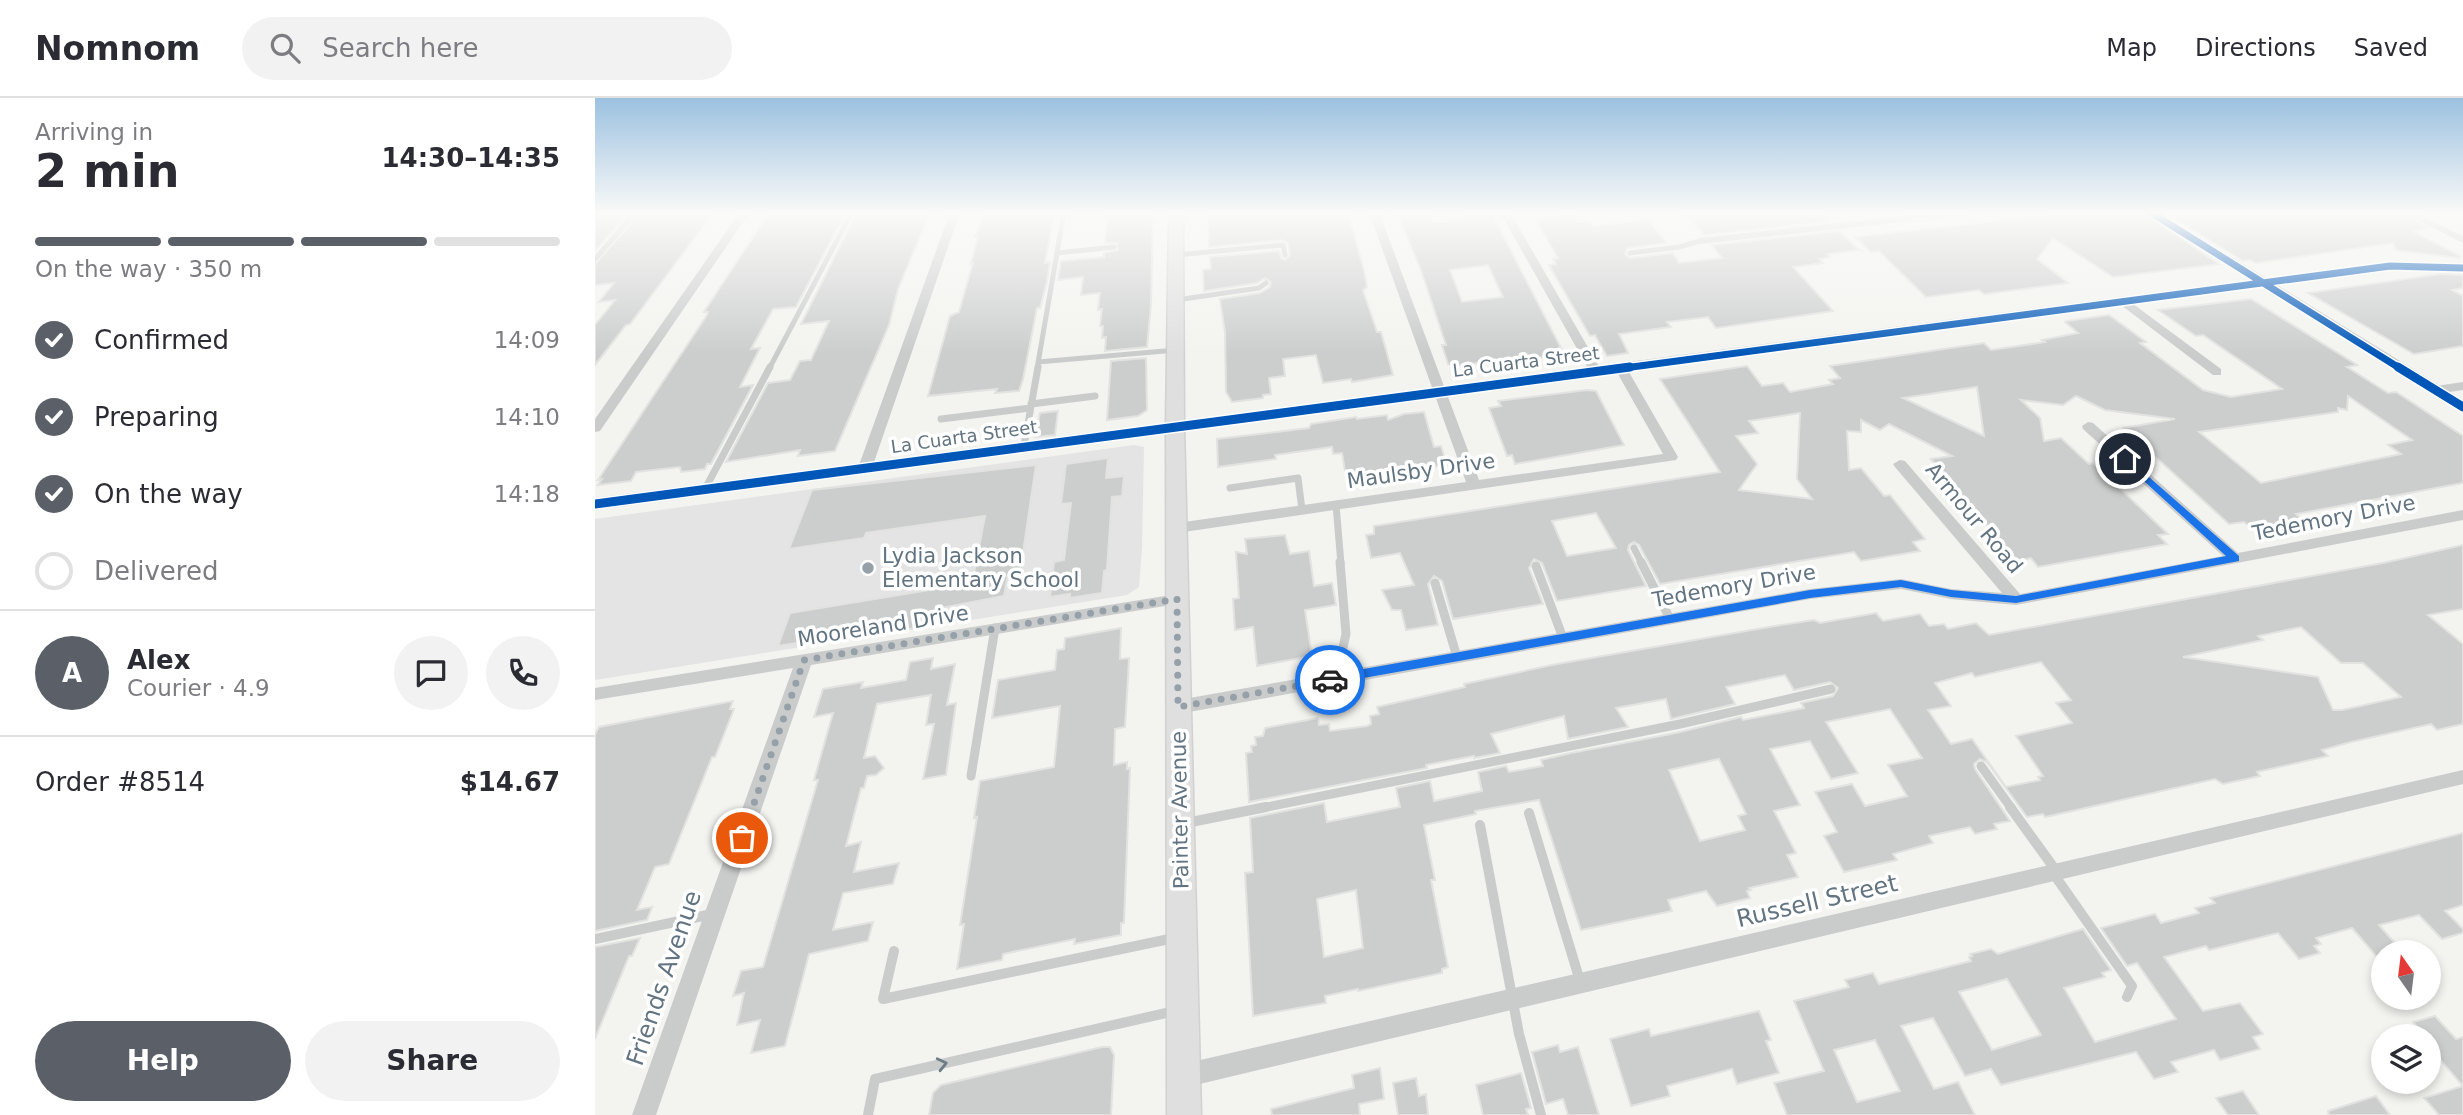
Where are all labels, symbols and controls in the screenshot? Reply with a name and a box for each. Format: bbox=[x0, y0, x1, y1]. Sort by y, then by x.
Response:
search box bbox=[242, 17, 732, 80]
text: Nomnom bbox=[35, 29, 200, 68]
icon: search bbox=[266, 29, 304, 67]
text: Search here bbox=[322, 33, 478, 63]
text: Map bbox=[2106, 34, 2157, 62]
text: Directions bbox=[2195, 34, 2316, 62]
text: Saved bbox=[2354, 34, 2428, 62]
text: Arriving in bbox=[35, 119, 153, 145]
text: 14:30–14:35 bbox=[381, 143, 560, 173]
text: 2 min bbox=[35, 144, 179, 198]
text: On the way · 350 m bbox=[35, 256, 262, 282]
icon: check bbox=[35, 321, 73, 359]
text: Confirmed bbox=[94, 325, 229, 355]
text: 14:09 bbox=[494, 327, 560, 353]
street label: La Cuarta Street bbox=[1451, 342, 1601, 381]
icon: check bbox=[35, 398, 73, 436]
text: Preparing bbox=[94, 402, 219, 432]
text: 14:10 bbox=[494, 404, 560, 430]
street label: La Cuarta Street bbox=[889, 416, 1039, 457]
pin bbox=[2095, 429, 2155, 489]
icon: home bbox=[2106, 440, 2144, 478]
street label: Maulsby Drive bbox=[1345, 449, 1497, 493]
street label: Armour Road bbox=[1921, 458, 2027, 578]
icon: check bbox=[35, 475, 73, 513]
text: On the way bbox=[94, 479, 243, 509]
text: 14:18 bbox=[494, 481, 560, 507]
street label: Tedemory Drive bbox=[2250, 490, 2418, 546]
place label: Lydia Jackson Elementary School bbox=[882, 544, 1079, 592]
text: Delivered bbox=[94, 556, 218, 586]
marker: Lydia Jackson Elementary School bbox=[860, 560, 876, 576]
street label: Tedemory Drive bbox=[1649, 560, 1818, 612]
street label: Mooreland Drive bbox=[796, 601, 970, 651]
button: chat bbox=[394, 636, 468, 710]
button: phone bbox=[486, 636, 560, 710]
text: Alex bbox=[127, 645, 190, 675]
courier bbox=[1295, 645, 1365, 715]
text: A bbox=[62, 658, 82, 688]
icon: car bbox=[1311, 661, 1349, 699]
text: Courier · 4.9 bbox=[127, 675, 270, 701]
street label: Painter Avenue bbox=[1167, 731, 1193, 889]
text: Order #8514 bbox=[35, 767, 205, 797]
text: $14.67 bbox=[460, 767, 560, 797]
pin bbox=[712, 808, 772, 868]
icon: bag bbox=[723, 819, 761, 857]
street label: Russell Street bbox=[1734, 869, 1900, 933]
street label: Friends Avenue bbox=[621, 887, 707, 1069]
north arrow bbox=[2371, 940, 2441, 1010]
map controls bbox=[2371, 940, 2441, 1094]
button: Help bbox=[35, 1021, 291, 1101]
button: Share bbox=[305, 1021, 560, 1101]
button: layers bbox=[2371, 1024, 2441, 1094]
one-way arrow bbox=[936, 1058, 948, 1072]

